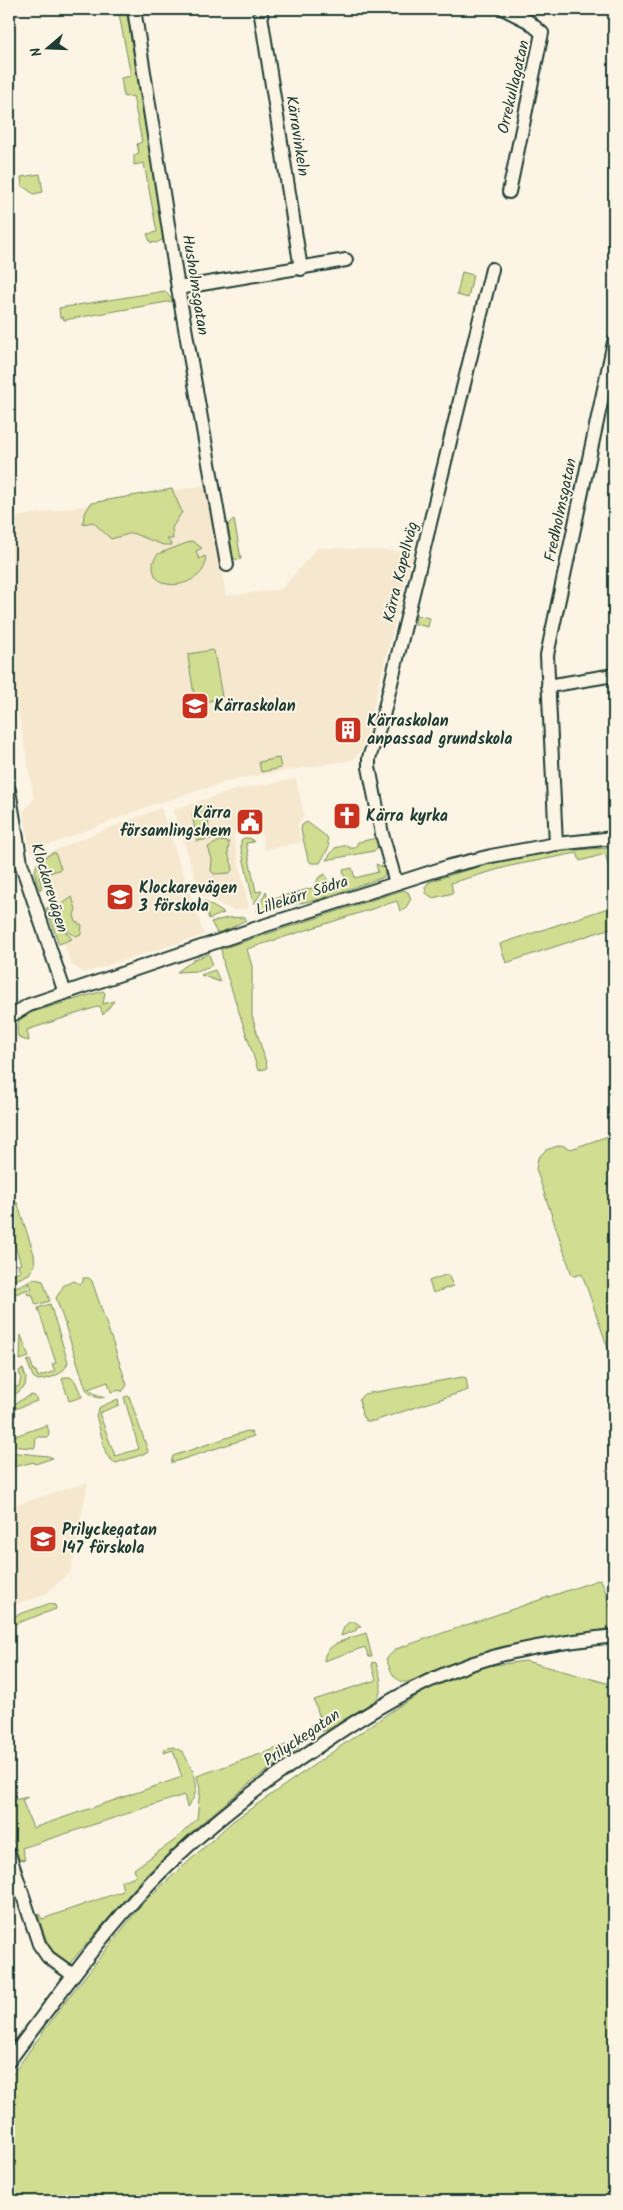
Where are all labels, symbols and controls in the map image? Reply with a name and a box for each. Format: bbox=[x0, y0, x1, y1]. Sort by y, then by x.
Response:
north arrow bbox=[22, 22, 72, 72]
street label: Orrekullagatan bbox=[491, 38, 537, 136]
text: N bbox=[25, 44, 48, 60]
street label: Kärravinkeln bbox=[278, 94, 316, 178]
street label: Husholmsgatan bbox=[175, 233, 215, 337]
street label: Fredholmsgatan bbox=[538, 456, 584, 564]
street label: Kärra Kapellväg bbox=[376, 519, 426, 625]
school or university icon: Kärraskolan bbox=[180, 691, 210, 721]
place label: Kärraskolan bbox=[214, 694, 296, 719]
place label: Kärraskolan anpassad grundskola bbox=[367, 709, 513, 752]
building icon: Kärraskolan anpassad grundskola bbox=[333, 715, 363, 745]
place label: Kärra församlingshem bbox=[120, 801, 231, 844]
church icon: Kärra kyrka bbox=[332, 801, 362, 831]
place label: Kärra kyrka bbox=[366, 804, 448, 829]
public building icon: Kärra församlingshem bbox=[235, 807, 265, 837]
street label: Klockarevägen bbox=[23, 840, 75, 936]
street label: Lillekärr Södra bbox=[252, 869, 352, 923]
place label: Klockarevägen 3 förskola bbox=[138, 876, 237, 919]
school or university icon: Klockarevägen 3 förskola bbox=[105, 882, 135, 912]
place label: Prilyckegatan 147 förskola bbox=[62, 1518, 157, 1561]
school or university icon: Prilyckegatan 147 förskola bbox=[28, 1524, 58, 1554]
street label: Prilyckegatan bbox=[258, 1703, 346, 1773]

